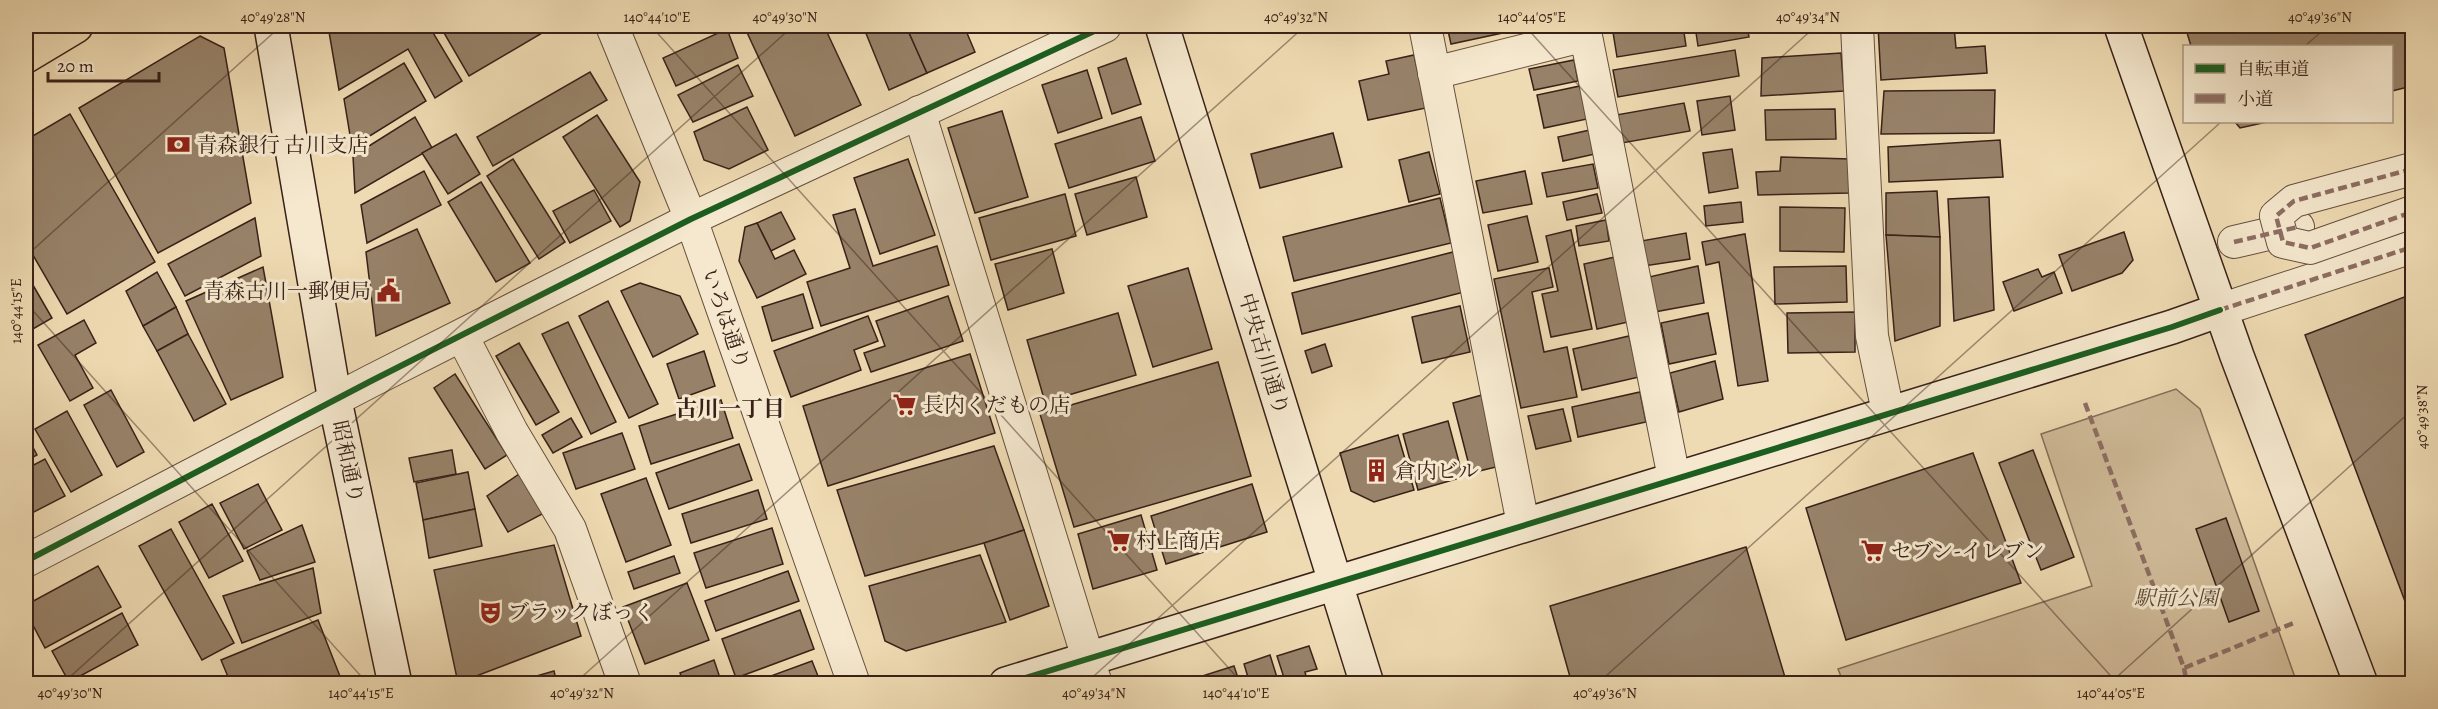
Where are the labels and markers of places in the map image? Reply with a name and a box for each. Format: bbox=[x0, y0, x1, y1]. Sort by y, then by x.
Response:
place label: 青森銀行 古川支店 bbox=[196, 131, 368, 159]
bank icon: 青森銀行 古川支店 bbox=[165, 132, 191, 158]
place label: 青森古川一郵便局 bbox=[203, 277, 371, 305]
public building icon: 青森古川一郵便局 bbox=[376, 278, 402, 304]
place label: 長内くだもの店 bbox=[923, 391, 1070, 419]
supermarket icon: 長内くだもの店 bbox=[892, 392, 918, 418]
place label: 倉内ビル bbox=[1395, 457, 1479, 485]
building icon: 倉内ビル bbox=[1364, 458, 1390, 484]
place label: 村上商店 bbox=[1136, 527, 1220, 555]
supermarket icon: 村上商店 bbox=[1105, 528, 1131, 554]
place label: セブン-イレブン bbox=[1891, 537, 2044, 565]
supermarket icon: セブン-イレブン bbox=[1860, 538, 1886, 564]
place label: ブラックぼっく bbox=[508, 598, 655, 626]
theatre icon: ブラックぼっく bbox=[477, 599, 503, 625]

